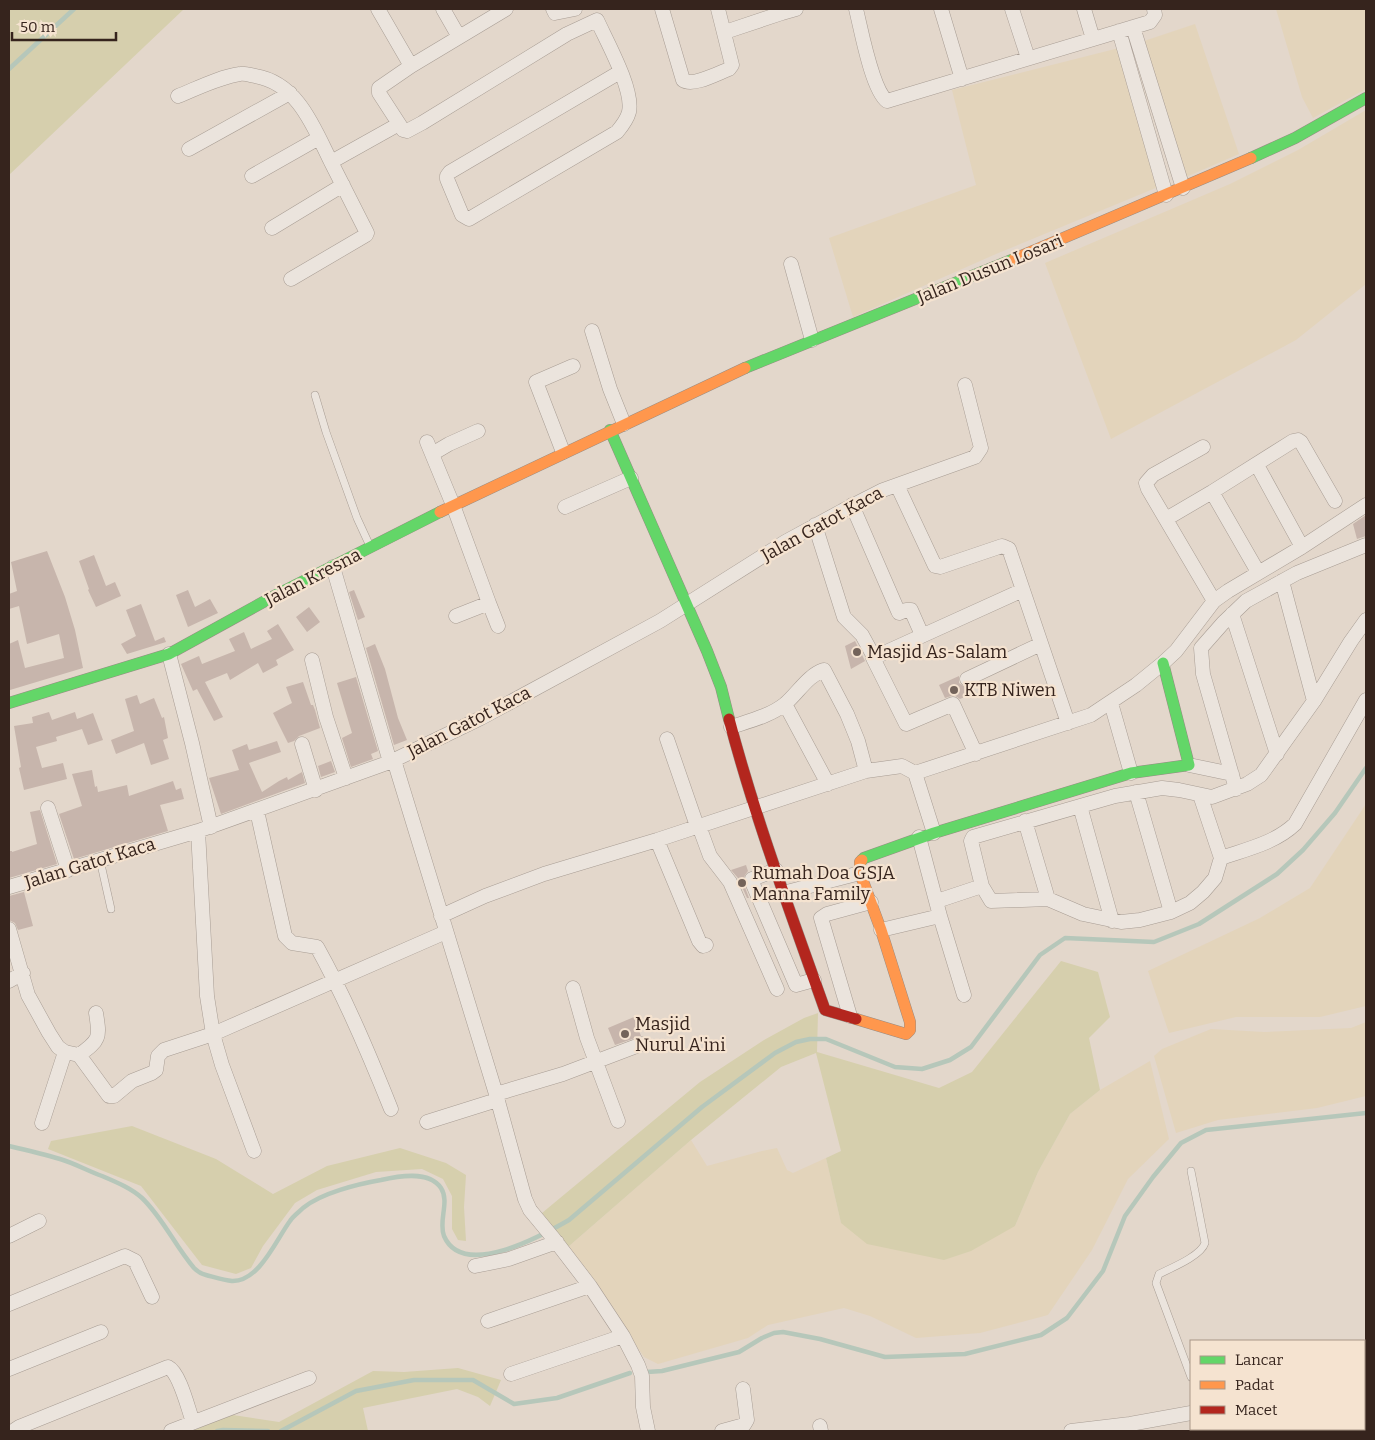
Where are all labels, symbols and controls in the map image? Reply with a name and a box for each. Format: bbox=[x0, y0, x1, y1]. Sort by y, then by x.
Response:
scale bar bbox=[12, 10, 116, 42]
text: 50 m bbox=[20, 18, 56, 36]
street label: Jalan Dusun Losari bbox=[913, 230, 1066, 309]
street label: Jalan Gatot Kaca bbox=[757, 481, 887, 567]
street label: Jalan Kresna bbox=[260, 543, 365, 611]
place label: Masjid As-Salam bbox=[867, 641, 1007, 663]
marker: Masjid As-Salam bbox=[851, 646, 863, 658]
place label: KTB Niwen bbox=[964, 679, 1057, 701]
street label: Jalan Gatot Kaca bbox=[403, 681, 534, 763]
marker: KTB Niwen bbox=[948, 684, 960, 696]
street label: Jalan Gatot Kaca bbox=[21, 833, 158, 894]
place label: Rumah Doa GSJA Manna Family bbox=[752, 862, 895, 905]
marker: Rumah Doa GSJA Manna Family bbox=[736, 877, 748, 889]
place label: Masjid Nurul A'ini bbox=[635, 1013, 726, 1056]
marker: Masjid Nurul A'ini bbox=[619, 1028, 631, 1040]
legend bbox=[1190, 1340, 1365, 1430]
text: Lancar bbox=[1235, 1351, 1283, 1369]
text: Padat bbox=[1235, 1376, 1275, 1394]
text: Macet bbox=[1235, 1401, 1278, 1419]

